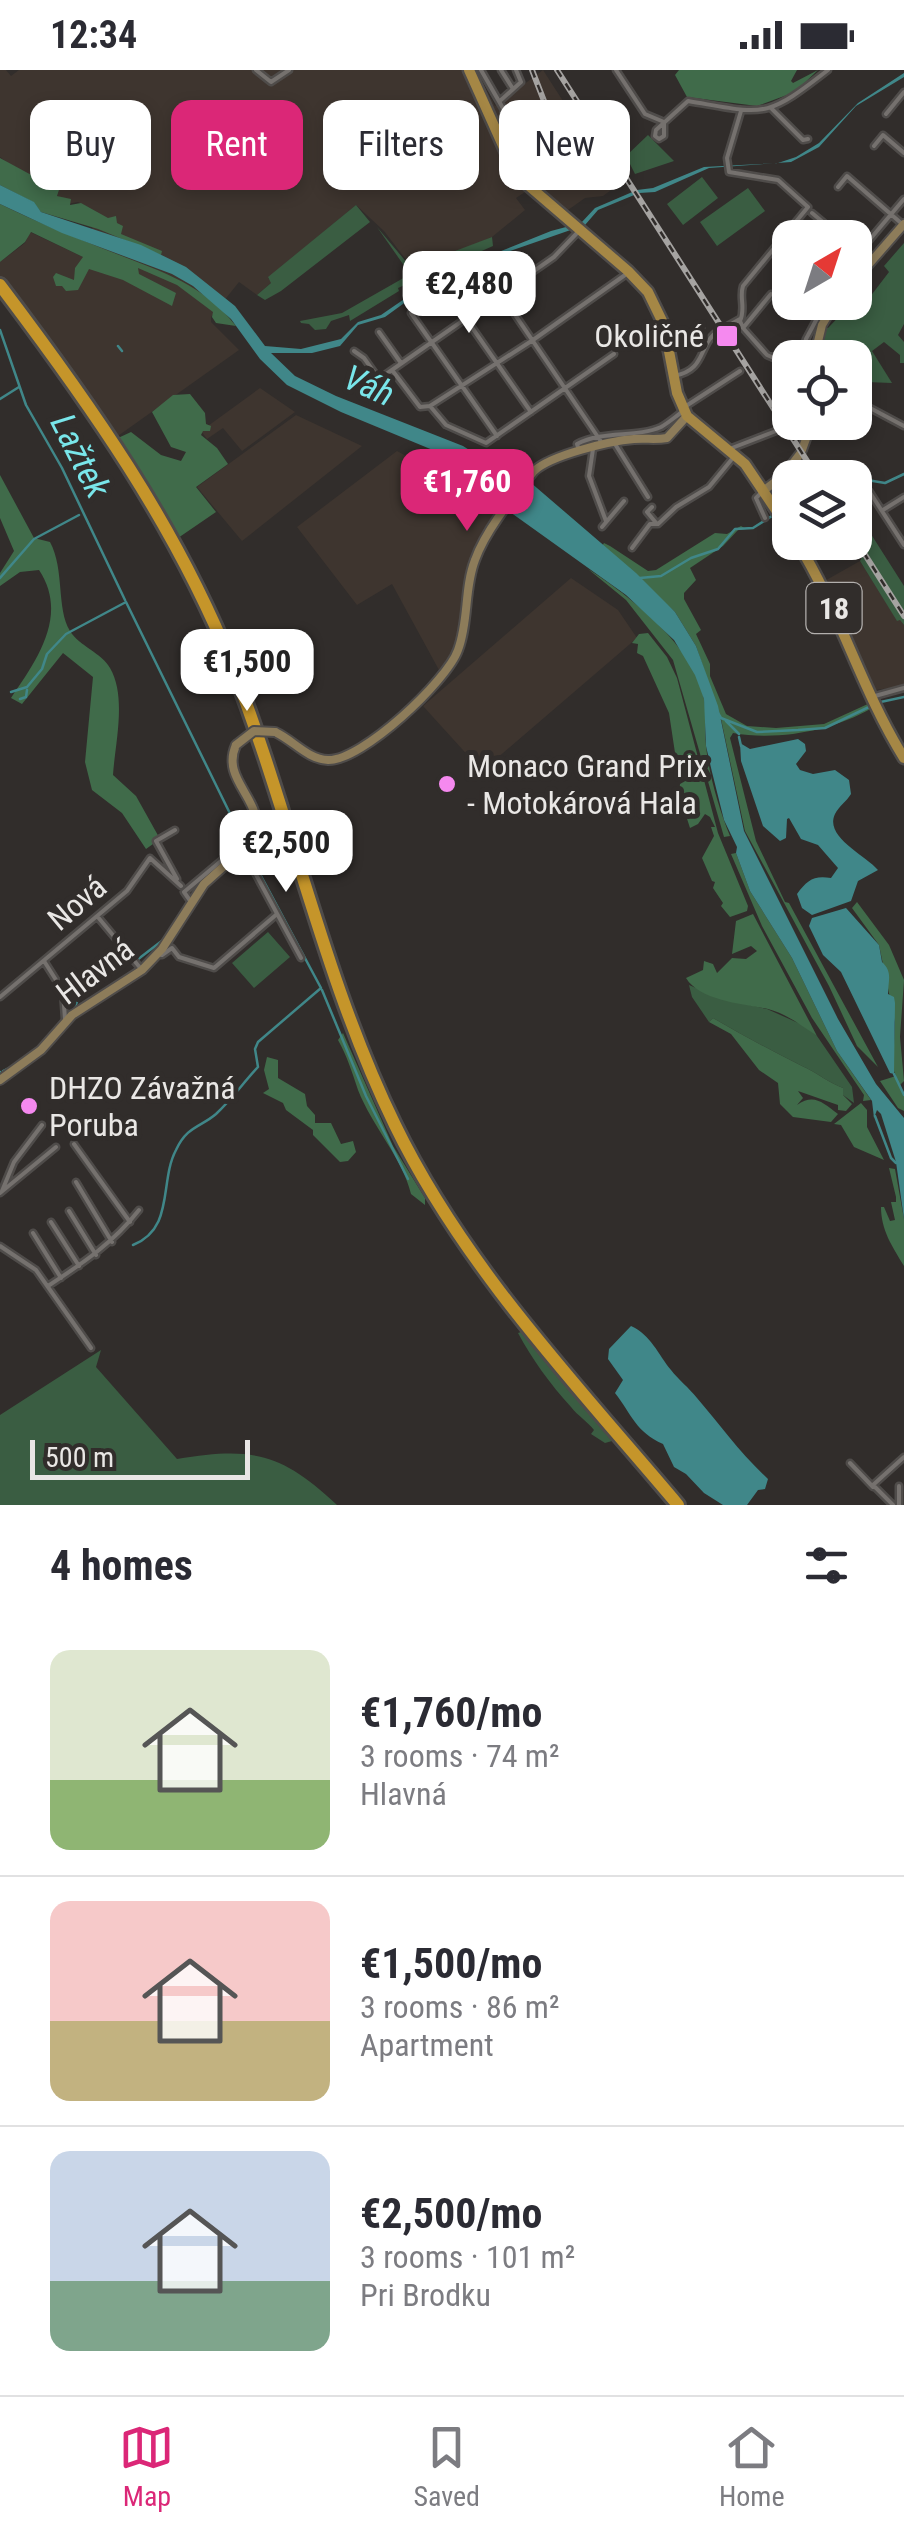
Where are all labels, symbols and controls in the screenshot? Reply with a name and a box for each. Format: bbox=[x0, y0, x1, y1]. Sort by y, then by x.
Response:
text: 12:34 bbox=[50, 13, 137, 57]
chip: Buy bbox=[30, 100, 151, 190]
chip: Rent bbox=[171, 100, 303, 190]
chip: Filters bbox=[323, 100, 479, 190]
chip: New bbox=[499, 100, 630, 190]
north arrow bbox=[772, 220, 872, 320]
map controls bbox=[772, 220, 872, 560]
pin: €2,480 bbox=[388, 251, 550, 336]
text: €2,480 bbox=[425, 264, 513, 302]
place label: Okoličné bbox=[594, 317, 704, 355]
marker: Okoličné bbox=[714, 323, 740, 349]
button: locate bbox=[772, 340, 872, 440]
water label: Váh bbox=[337, 357, 401, 415]
water label: Lažtek bbox=[42, 407, 119, 505]
pin: €1,760 bbox=[386, 449, 548, 534]
button: layers bbox=[772, 460, 872, 560]
text: €1,760 bbox=[423, 462, 511, 500]
road number: 18 bbox=[806, 583, 862, 633]
pin: €1,500 bbox=[166, 629, 328, 714]
text: €1,500 bbox=[203, 642, 291, 680]
place label: Monaco Grand Prix - Motokárová Hala bbox=[467, 747, 707, 822]
marker: Monaco Grand Prix - Motokárová Hala bbox=[436, 773, 458, 795]
pin: €2,500 bbox=[205, 810, 367, 895]
text: €2,500 bbox=[242, 823, 330, 861]
street label: Nová bbox=[40, 868, 114, 938]
street label: Hlavná bbox=[49, 930, 141, 1012]
place label: DHZO Závažná Poruba bbox=[49, 1069, 236, 1144]
marker: DHZO Závažná Poruba bbox=[18, 1095, 40, 1117]
scale bar bbox=[30, 1435, 250, 1480]
text: 500 m bbox=[45, 1441, 114, 1474]
icon: filters bbox=[799, 1538, 854, 1593]
text: 4 homes bbox=[50, 1541, 193, 1590]
text: €1,760/mo bbox=[360, 1688, 542, 1737]
icon: home bbox=[130, 1690, 250, 1810]
text: 3 rooms · 74 m² bbox=[360, 1737, 559, 1775]
text: Hlavná bbox=[360, 1775, 447, 1813]
text: €1,500/mo bbox=[360, 1939, 542, 1988]
icon: home bbox=[130, 1941, 250, 2061]
text: 3 rooms · 86 m² bbox=[360, 1988, 559, 2026]
text: Apartment bbox=[360, 2026, 494, 2064]
text: €2,500/mo bbox=[360, 2189, 542, 2238]
icon: home bbox=[130, 2191, 250, 2311]
text: 3 rooms · 101 m² bbox=[360, 2238, 575, 2276]
text: Pri Brodku bbox=[360, 2276, 491, 2314]
tab: Map bbox=[119, 2420, 174, 2513]
tab: Saved bbox=[413, 2420, 480, 2513]
tab: Home bbox=[719, 2420, 785, 2513]

